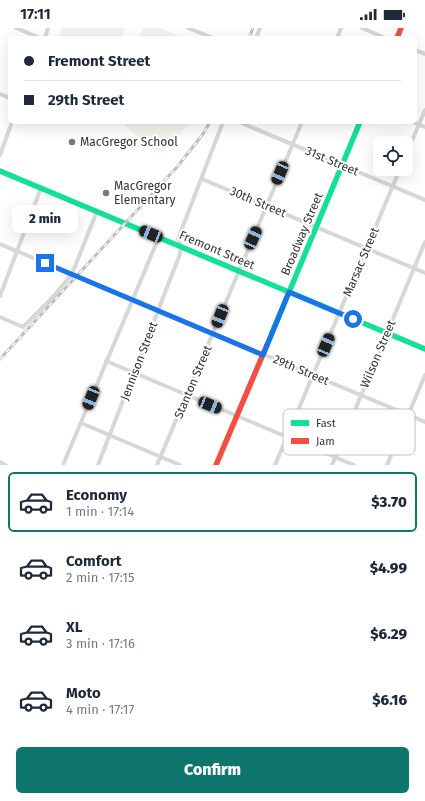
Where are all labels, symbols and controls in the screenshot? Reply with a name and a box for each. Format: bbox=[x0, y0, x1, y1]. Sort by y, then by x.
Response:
text: 17:11 bbox=[20, 5, 51, 23]
text: Fremont Street bbox=[48, 52, 150, 70]
text: 29th Street bbox=[48, 91, 124, 109]
place label: MacGregor School bbox=[80, 135, 178, 149]
map controls bbox=[373, 136, 413, 176]
button: locate bbox=[373, 136, 413, 176]
marker: MacGregor School bbox=[67, 137, 77, 147]
street label: 31st Street bbox=[303, 144, 361, 179]
car bbox=[270, 160, 290, 186]
place label: MacGregor Elementary bbox=[114, 179, 176, 207]
street label: 30th Street bbox=[228, 184, 289, 220]
marker: MacGregor Elementary bbox=[101, 188, 111, 198]
street label: Broadway Street bbox=[278, 190, 326, 278]
callout: 2 min bbox=[12, 205, 78, 233]
text: 2 min bbox=[29, 211, 61, 226]
car bbox=[138, 224, 164, 244]
car bbox=[243, 225, 263, 251]
street label: Marsac Street bbox=[340, 225, 382, 299]
street label: Fremont Street bbox=[177, 228, 257, 272]
route end bbox=[36, 254, 54, 272]
car bbox=[210, 303, 230, 329]
route start bbox=[344, 310, 362, 328]
street label: Wilson Street bbox=[357, 317, 399, 390]
street label: Jennison Street bbox=[118, 319, 161, 402]
car bbox=[316, 332, 336, 358]
street label: Stanton Street bbox=[171, 343, 215, 421]
street label: 29th Street bbox=[271, 352, 332, 388]
car bbox=[81, 385, 101, 411]
car bbox=[197, 395, 223, 415]
legend bbox=[283, 409, 415, 455]
text: Fast bbox=[316, 417, 336, 430]
text: Jam bbox=[316, 435, 335, 448]
icon: car bbox=[18, 484, 54, 520]
text: Economy bbox=[66, 486, 127, 504]
text: $3.70 bbox=[371, 493, 407, 511]
text: 1 min · 17:14 bbox=[66, 504, 134, 519]
icon: car bbox=[18, 550, 54, 586]
text: Comfort bbox=[66, 552, 122, 570]
text: $4.99 bbox=[370, 559, 407, 577]
text: 2 min · 17:15 bbox=[66, 570, 134, 585]
icon: car bbox=[18, 616, 54, 652]
text: XL bbox=[66, 618, 82, 636]
text: $6.29 bbox=[370, 625, 407, 643]
text: 3 min · 17:16 bbox=[66, 636, 135, 651]
icon: car bbox=[18, 682, 54, 718]
text: Moto bbox=[66, 684, 101, 702]
text: $6.16 bbox=[372, 691, 407, 709]
text: 4 min · 17:17 bbox=[66, 702, 134, 717]
button: Confirm bbox=[16, 747, 409, 793]

